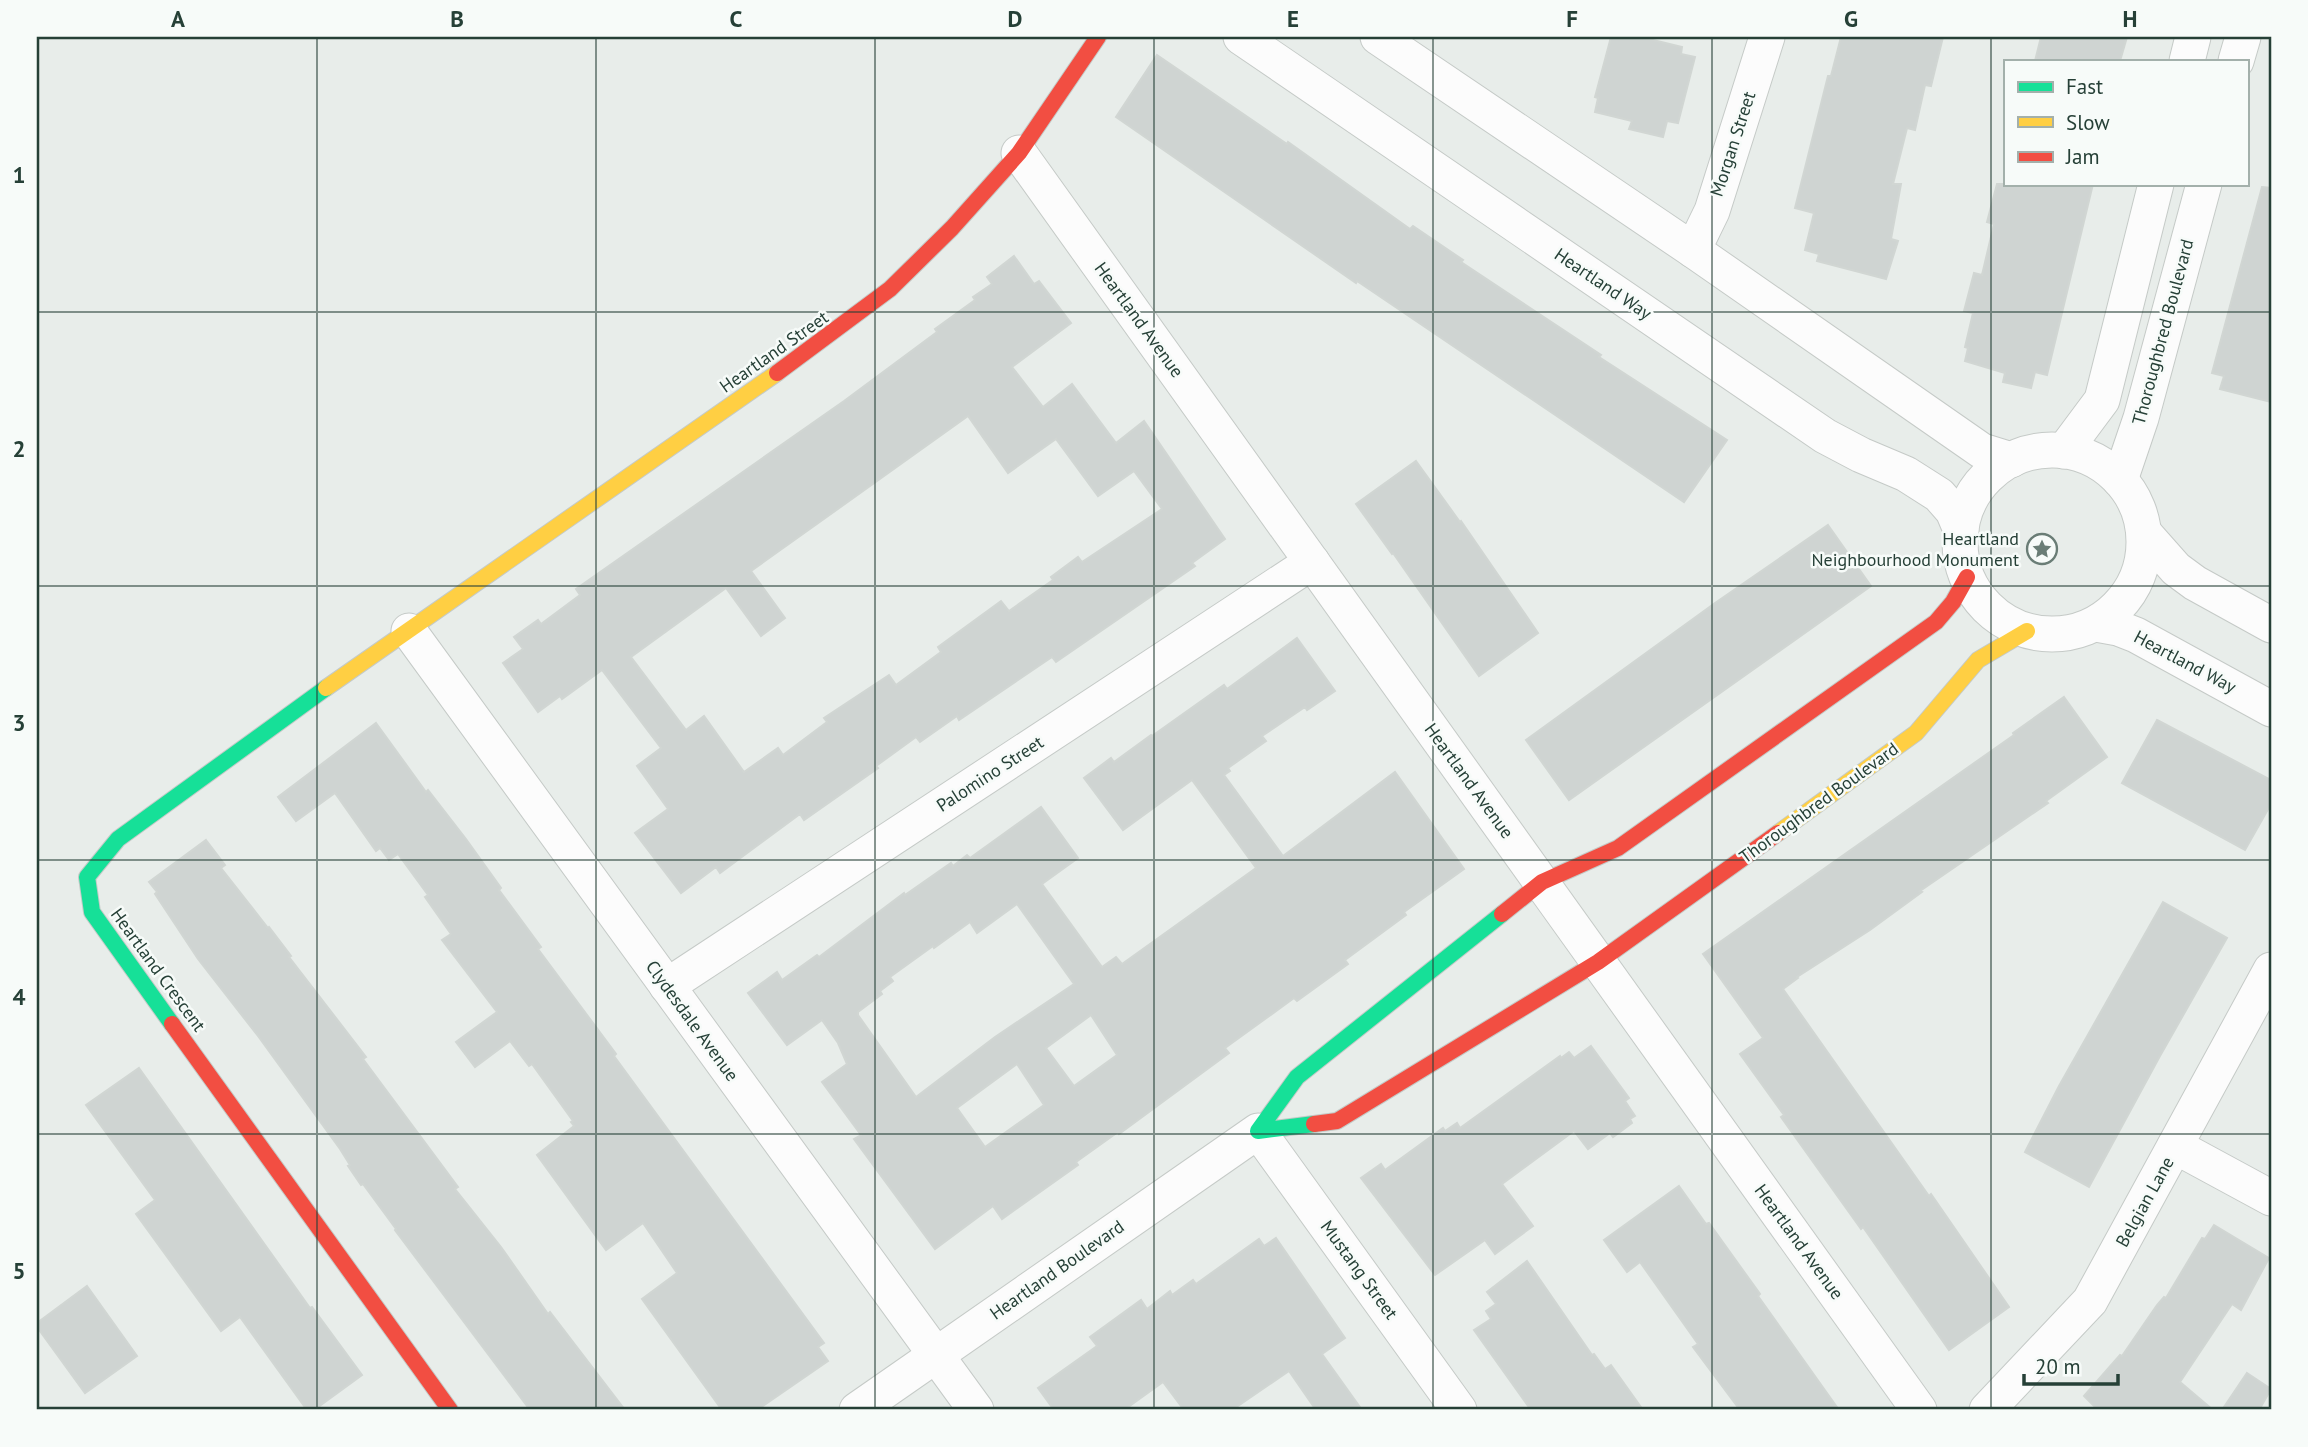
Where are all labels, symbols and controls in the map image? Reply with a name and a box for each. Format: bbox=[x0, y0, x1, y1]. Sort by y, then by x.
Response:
text: A bbox=[171, 4, 185, 33]
text: B bbox=[450, 4, 464, 33]
text: C bbox=[730, 4, 743, 33]
text: D bbox=[1008, 4, 1022, 33]
text: E bbox=[1287, 4, 1299, 33]
text: F bbox=[1566, 4, 1578, 33]
text: G bbox=[1844, 4, 1858, 33]
text: H bbox=[2123, 4, 2137, 33]
legend bbox=[2004, 60, 2248, 186]
text: Fast bbox=[2066, 73, 2103, 100]
street label: Morgan Street bbox=[1705, 88, 1760, 199]
text: Slow bbox=[2066, 109, 2110, 136]
text: Jam bbox=[2065, 143, 2100, 170]
text: 1 bbox=[12, 160, 26, 189]
street label: Thoroughbred Boulevard bbox=[2127, 237, 2198, 427]
street label: Heartland Way bbox=[1550, 243, 1657, 325]
street label: Heartland Avenue bbox=[1090, 257, 1189, 382]
street label: Heartland Street bbox=[715, 306, 832, 398]
text: 2 bbox=[12, 434, 26, 463]
place label: Heartland Neighbourhood Monument bbox=[1811, 527, 2019, 571]
place icon: Heartland Neighbourhood Monument bbox=[2025, 532, 2059, 566]
street label: Heartland Way bbox=[2130, 625, 2241, 698]
text: 3 bbox=[12, 708, 26, 737]
street label: Heartland Avenue bbox=[1420, 718, 1519, 843]
street label: Palomino Street bbox=[932, 730, 1048, 817]
street label: Thoroughbred Boulevard bbox=[1735, 737, 1903, 868]
street label: Heartland Crescent bbox=[106, 903, 211, 1036]
street label: Clydesdale Avenue bbox=[641, 956, 744, 1086]
text: 4 bbox=[12, 982, 26, 1011]
street label: Belgian Lane bbox=[2110, 1153, 2179, 1251]
street label: Heartland Avenue bbox=[1750, 1179, 1849, 1304]
street label: Heartland Boulevard bbox=[985, 1215, 1128, 1325]
street label: Mustang Street bbox=[1316, 1216, 1403, 1324]
text: 5 bbox=[12, 1256, 26, 1285]
scale bar bbox=[2024, 1342, 2119, 1386]
text: 20 m bbox=[2035, 1353, 2081, 1380]

